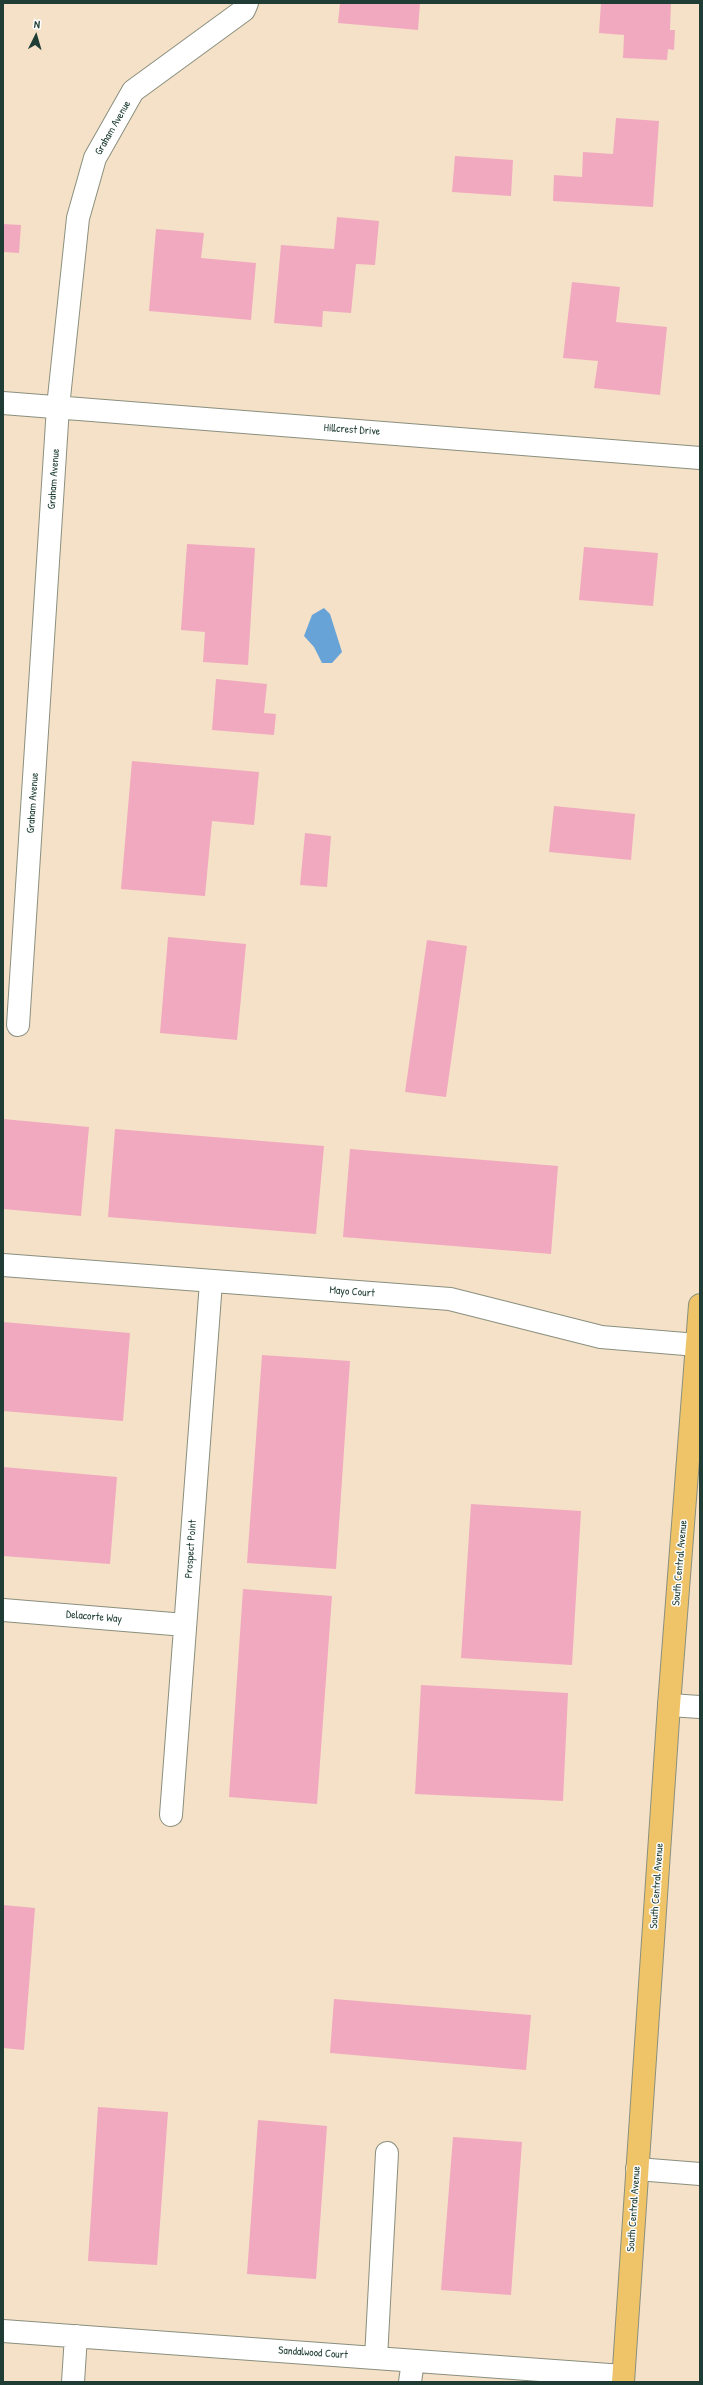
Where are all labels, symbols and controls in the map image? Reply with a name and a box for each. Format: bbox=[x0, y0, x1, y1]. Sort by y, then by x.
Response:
north arrow bbox=[16, 16, 56, 56]
text: N bbox=[34, 17, 41, 31]
street label: Graham Avenue bbox=[92, 98, 134, 158]
street label: Hillcrest Drive bbox=[323, 421, 381, 439]
street label: Graham Avenue bbox=[45, 448, 63, 510]
street label: Graham Avenue bbox=[24, 772, 42, 834]
street label: Mayo Court bbox=[329, 1284, 375, 1300]
street label: Prospect Point bbox=[182, 1519, 200, 1579]
street label: South Central Avenue bbox=[670, 1520, 690, 1606]
street label: Delacorte Way bbox=[65, 1608, 123, 1626]
street label: South Central Avenue bbox=[647, 1843, 667, 1929]
street label: South Central Avenue bbox=[624, 2166, 644, 2252]
street label: Sandalwood Court bbox=[278, 2344, 348, 2362]

